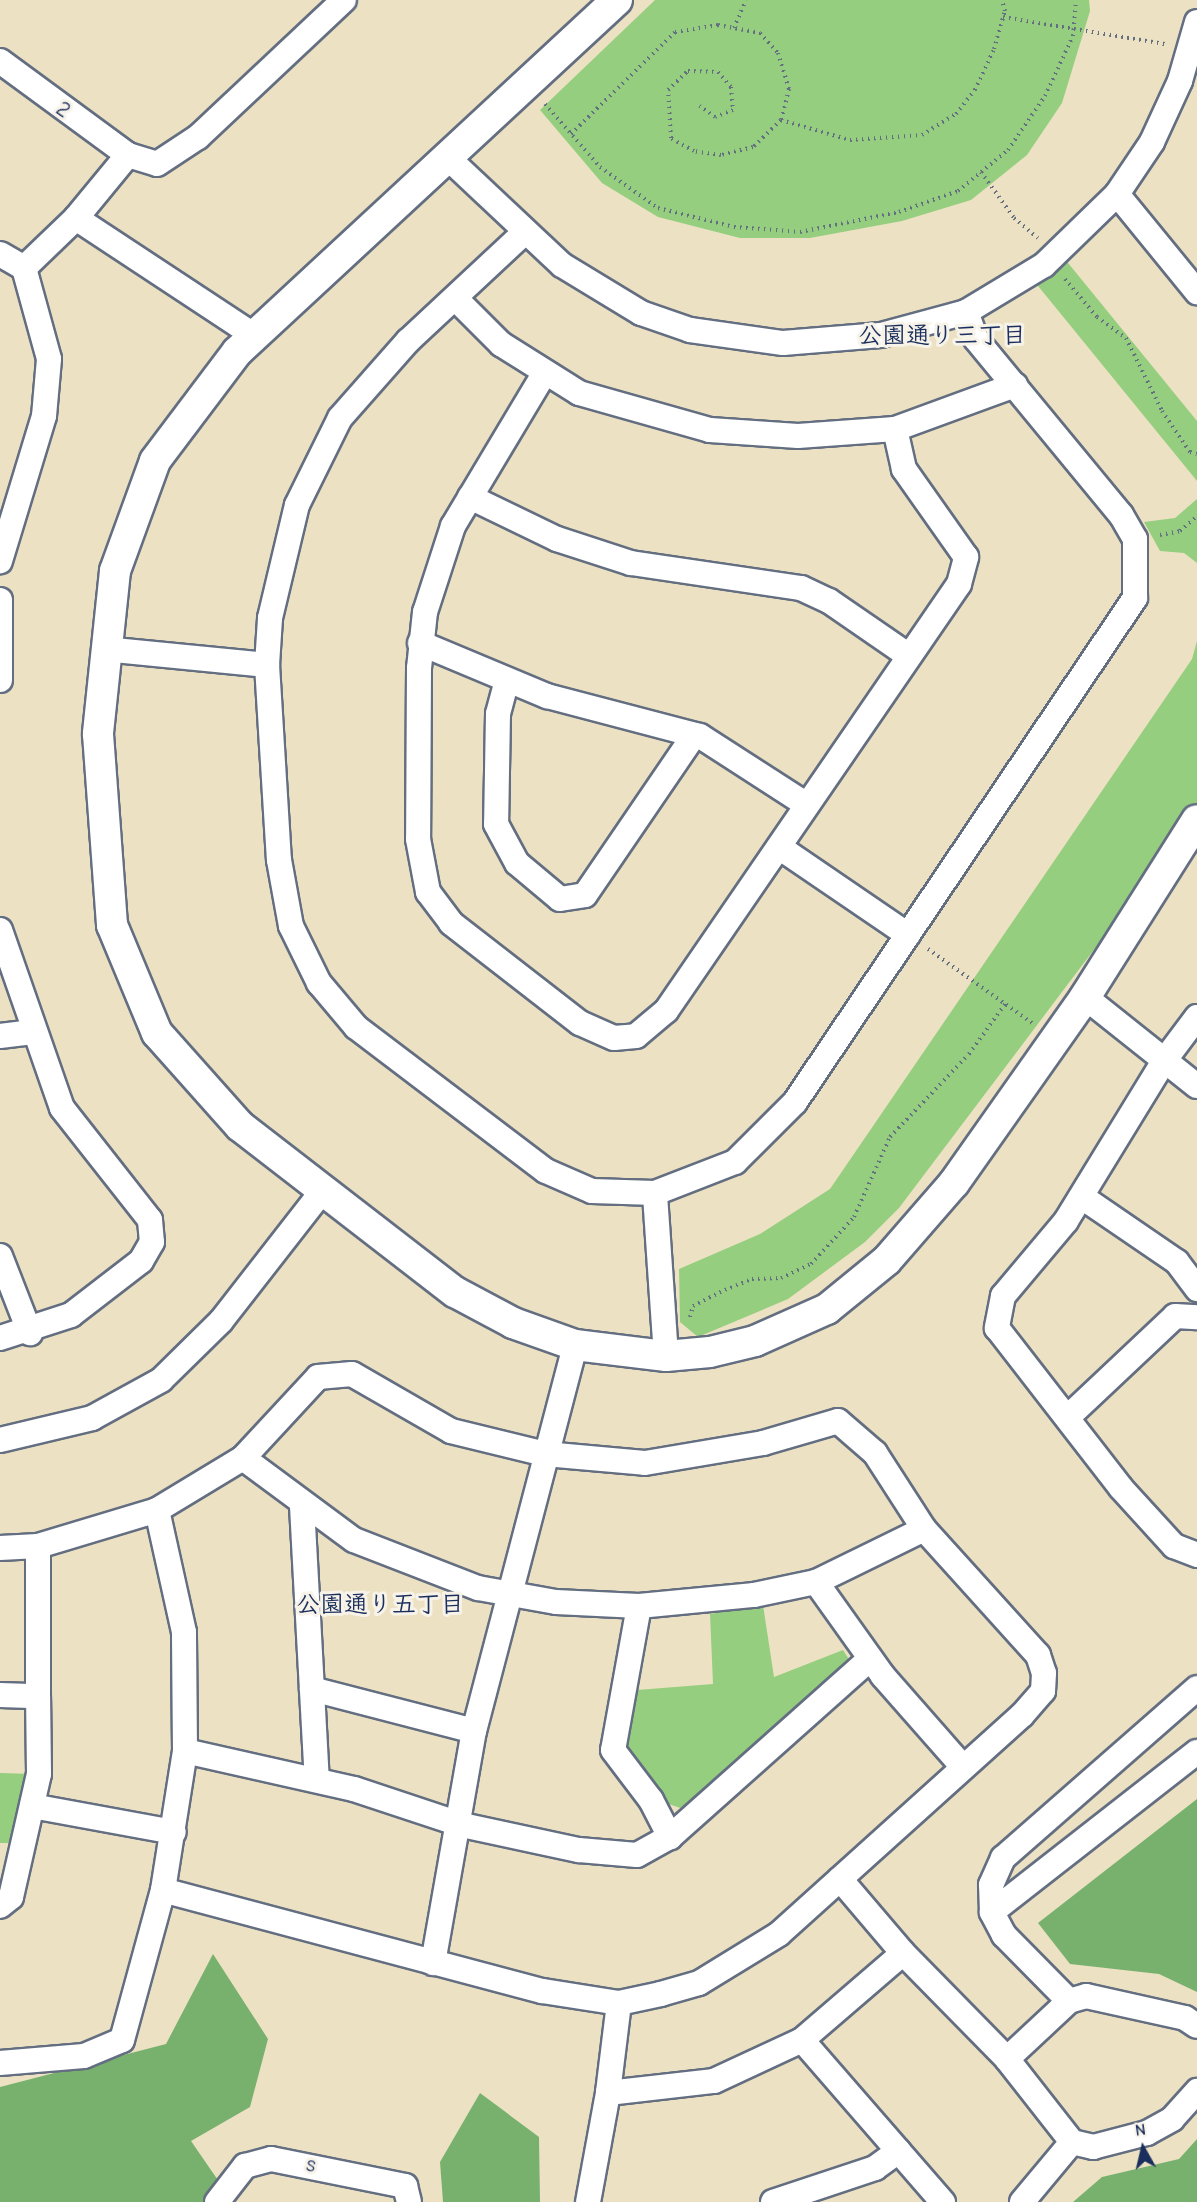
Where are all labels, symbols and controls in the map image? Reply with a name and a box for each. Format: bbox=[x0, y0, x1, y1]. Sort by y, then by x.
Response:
street label: 2 bbox=[51, 96, 75, 124]
district label: 公園通り三丁目 bbox=[858, 322, 1026, 350]
district label: 公園通り五丁目 bbox=[296, 1591, 464, 1619]
north arrow bbox=[1113, 2118, 1173, 2178]
text: N bbox=[1134, 2121, 1147, 2140]
street label: s bbox=[304, 2151, 318, 2179]

